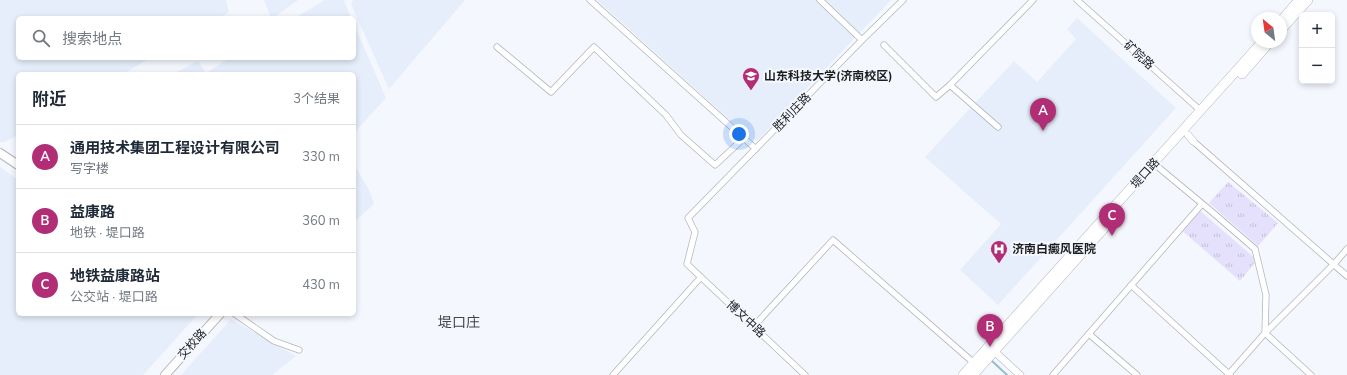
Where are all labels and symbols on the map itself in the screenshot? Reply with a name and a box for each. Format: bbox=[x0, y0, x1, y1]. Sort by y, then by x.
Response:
north arrow bbox=[1251, 12, 1287, 48]
street label: 矿院路 bbox=[1120, 37, 1158, 73]
school or university icon: 山东科技大学(济南校区) bbox=[741, 66, 761, 91]
place label: 山东科技大学(济南校区) bbox=[764, 68, 893, 84]
street label: 胜利庄路 bbox=[770, 89, 814, 135]
pin: A bbox=[1030, 98, 1056, 131]
your location bbox=[729, 124, 749, 144]
street label: 堤口路 bbox=[1127, 154, 1163, 192]
pin: C bbox=[1099, 203, 1125, 236]
hospital icon: 济南白癜风医院 bbox=[989, 239, 1009, 264]
place label: 济南白癜风医院 bbox=[1012, 241, 1096, 257]
street label: 博文中路 bbox=[723, 297, 769, 341]
district label: 堤口庄 bbox=[438, 313, 480, 332]
pin: B bbox=[977, 314, 1003, 347]
street label: 交校路 bbox=[174, 325, 210, 363]

